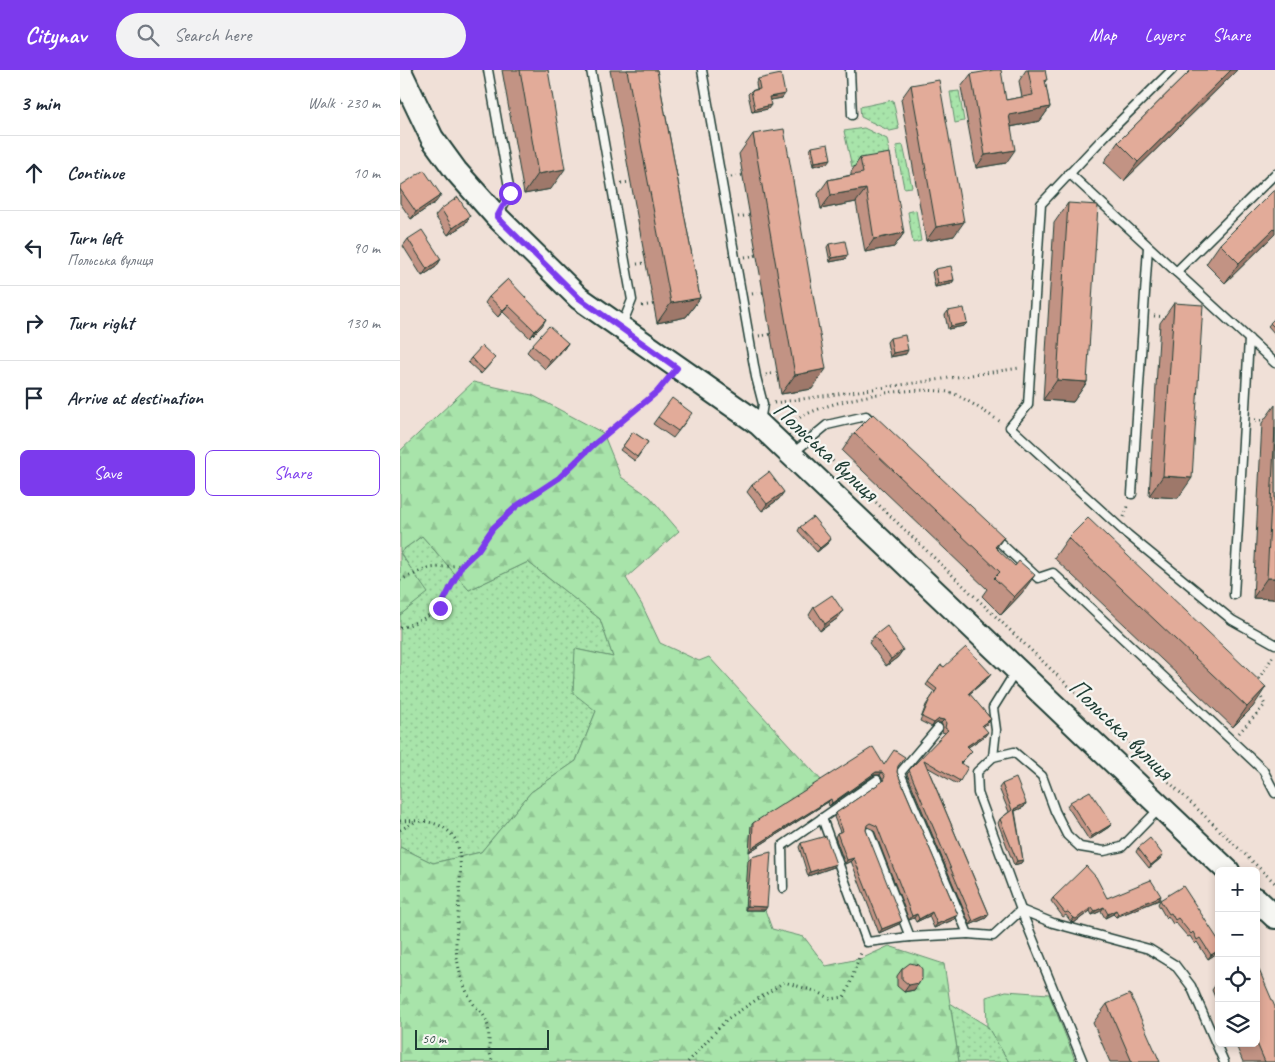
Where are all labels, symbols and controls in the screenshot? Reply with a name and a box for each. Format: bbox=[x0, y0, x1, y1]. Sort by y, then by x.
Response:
search box bbox=[116, 13, 466, 58]
text: Citynav bbox=[25, 20, 86, 50]
icon: search bbox=[134, 21, 162, 49]
text: Search here bbox=[174, 23, 251, 47]
text: Map bbox=[1089, 24, 1117, 46]
text: Layers bbox=[1145, 24, 1184, 46]
text: Share bbox=[1212, 24, 1250, 46]
text: 3 min bbox=[20, 90, 60, 116]
text: Walk · 230 m bbox=[308, 93, 380, 113]
icon: ahead bbox=[20, 159, 48, 187]
text: Continue bbox=[67, 161, 124, 185]
text: 10 m bbox=[353, 163, 380, 183]
route start bbox=[499, 182, 522, 205]
text: Turn left bbox=[67, 226, 122, 250]
icon: left bbox=[20, 234, 48, 262]
text: 90 m bbox=[353, 238, 380, 258]
text: Польська вулиця bbox=[67, 250, 152, 270]
icon: right bbox=[20, 309, 48, 337]
text: Turn right bbox=[67, 311, 134, 335]
text: 130 m bbox=[346, 313, 380, 333]
icon: arrive bbox=[20, 384, 48, 412]
text: Arrive at destination bbox=[67, 386, 203, 410]
street label: Польська вулиця bbox=[766, 394, 887, 510]
button: Save bbox=[20, 450, 195, 496]
button: Share bbox=[205, 450, 380, 496]
route end bbox=[429, 597, 452, 620]
street label: Польська вулиця bbox=[1062, 671, 1182, 788]
map controls bbox=[1215, 867, 1260, 1047]
button: + bbox=[1215, 867, 1260, 912]
button: − bbox=[1215, 912, 1260, 957]
button: locate bbox=[1215, 957, 1260, 1002]
button: layers bbox=[1215, 1002, 1260, 1047]
scale bar bbox=[415, 1027, 549, 1050]
text: 50 m bbox=[422, 1030, 446, 1047]

